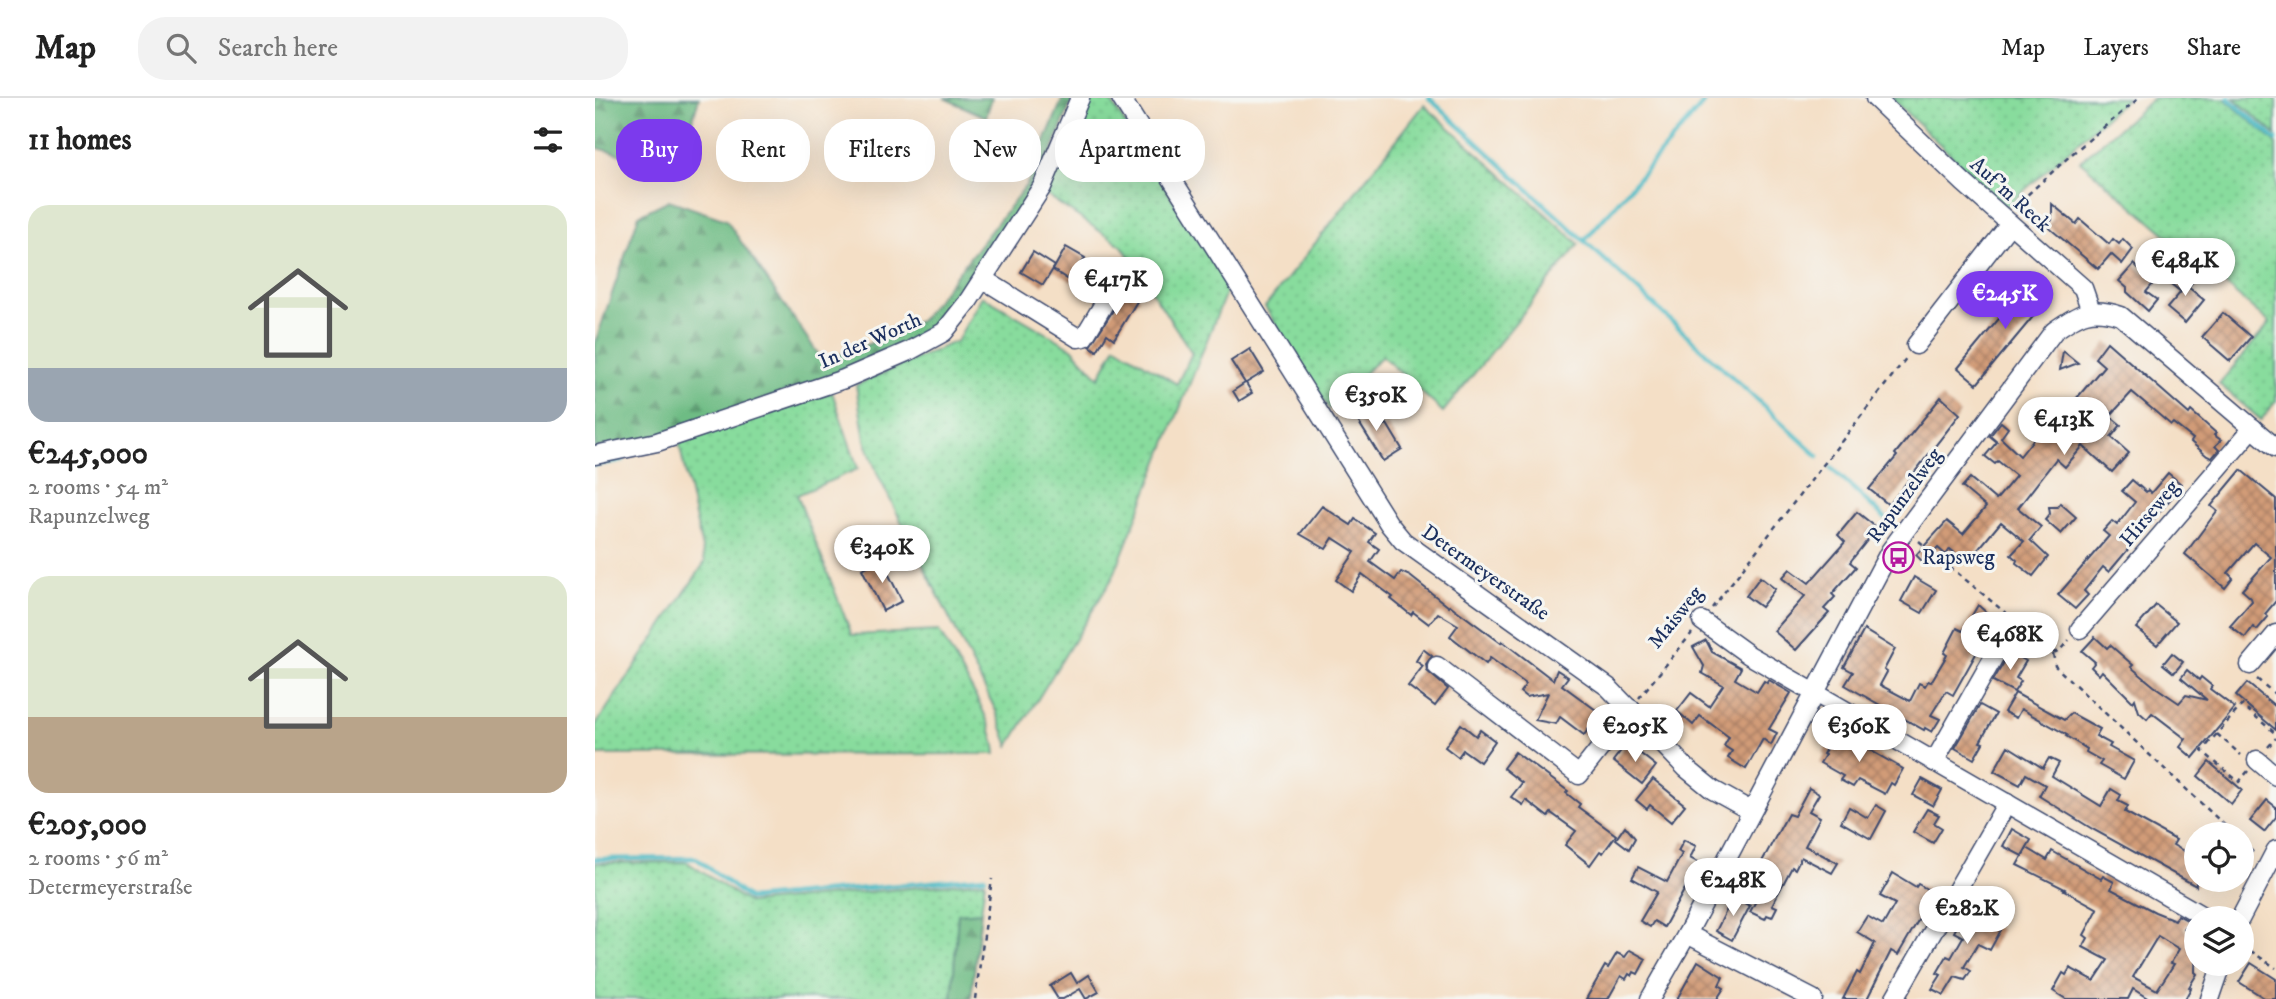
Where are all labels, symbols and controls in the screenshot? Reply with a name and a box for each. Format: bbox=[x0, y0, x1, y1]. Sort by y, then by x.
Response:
search box bbox=[138, 17, 628, 80]
text: Map bbox=[35, 28, 96, 69]
icon: search bbox=[162, 29, 200, 67]
text: Search here bbox=[218, 32, 338, 65]
text: Map bbox=[2001, 33, 2045, 63]
text: Layers bbox=[2083, 33, 2149, 63]
text: Share bbox=[2187, 33, 2241, 63]
chip: Buy bbox=[616, 119, 702, 182]
chip: Rent bbox=[716, 119, 810, 182]
chip: Filters bbox=[824, 119, 935, 182]
chip: New bbox=[949, 119, 1041, 182]
chip: Apartment bbox=[1055, 119, 1205, 182]
icon: filters bbox=[529, 121, 567, 159]
text: 11 homes bbox=[28, 122, 132, 159]
street label: Auf'm Reck bbox=[1964, 152, 2057, 238]
pin: €484K bbox=[2136, 238, 2234, 298]
text: €484K bbox=[2151, 246, 2219, 275]
icon: home bbox=[235, 250, 361, 376]
pin: €417K bbox=[1067, 258, 1165, 317]
text: €417K bbox=[1084, 265, 1148, 294]
pin: €245K bbox=[1956, 272, 2054, 331]
text: €245K bbox=[1972, 279, 2038, 308]
street label: In der Worth bbox=[815, 307, 926, 375]
pin: €350K bbox=[1327, 374, 1425, 433]
text: €350K bbox=[1345, 381, 1407, 410]
pin: €413K bbox=[2015, 398, 2113, 457]
text: €413K bbox=[2034, 405, 2094, 434]
text: €245,000 bbox=[28, 436, 148, 473]
street label: Rapunzelweg bbox=[1862, 443, 1948, 548]
text: 2 rooms · 54 m² bbox=[28, 473, 168, 502]
street label: Hirseweg bbox=[2114, 474, 2186, 552]
text: Rapunzelweg bbox=[28, 502, 149, 531]
street label: Determeyerstraße bbox=[1416, 519, 1555, 627]
pin: €340K bbox=[833, 526, 931, 585]
text: €340K bbox=[850, 533, 914, 562]
bus stop icon: Rapsweg bbox=[1882, 540, 1916, 574]
place label: Rapsweg bbox=[1922, 545, 1996, 571]
street label: Maisweg bbox=[1643, 581, 1709, 654]
pin: €468K bbox=[1961, 612, 2059, 672]
text: €468K bbox=[1977, 620, 2043, 649]
icon: home bbox=[235, 621, 361, 747]
pin: €205K bbox=[1586, 704, 1684, 764]
pin: €360K bbox=[1810, 704, 1908, 764]
text: €205K bbox=[1603, 712, 1667, 741]
text: €360K bbox=[1828, 712, 1890, 741]
text: €205,000 bbox=[28, 807, 147, 844]
map controls bbox=[2184, 822, 2254, 976]
button: locate bbox=[2184, 822, 2254, 892]
text: 2 rooms · 56 m² bbox=[28, 844, 168, 873]
pin: €248K bbox=[1684, 858, 1782, 918]
text: €248K bbox=[1700, 866, 1766, 895]
text: Determeyerstraße bbox=[28, 873, 193, 902]
pin: €282K bbox=[1918, 886, 2016, 946]
text: €282K bbox=[1935, 894, 1999, 923]
button: layers bbox=[2184, 906, 2254, 976]

